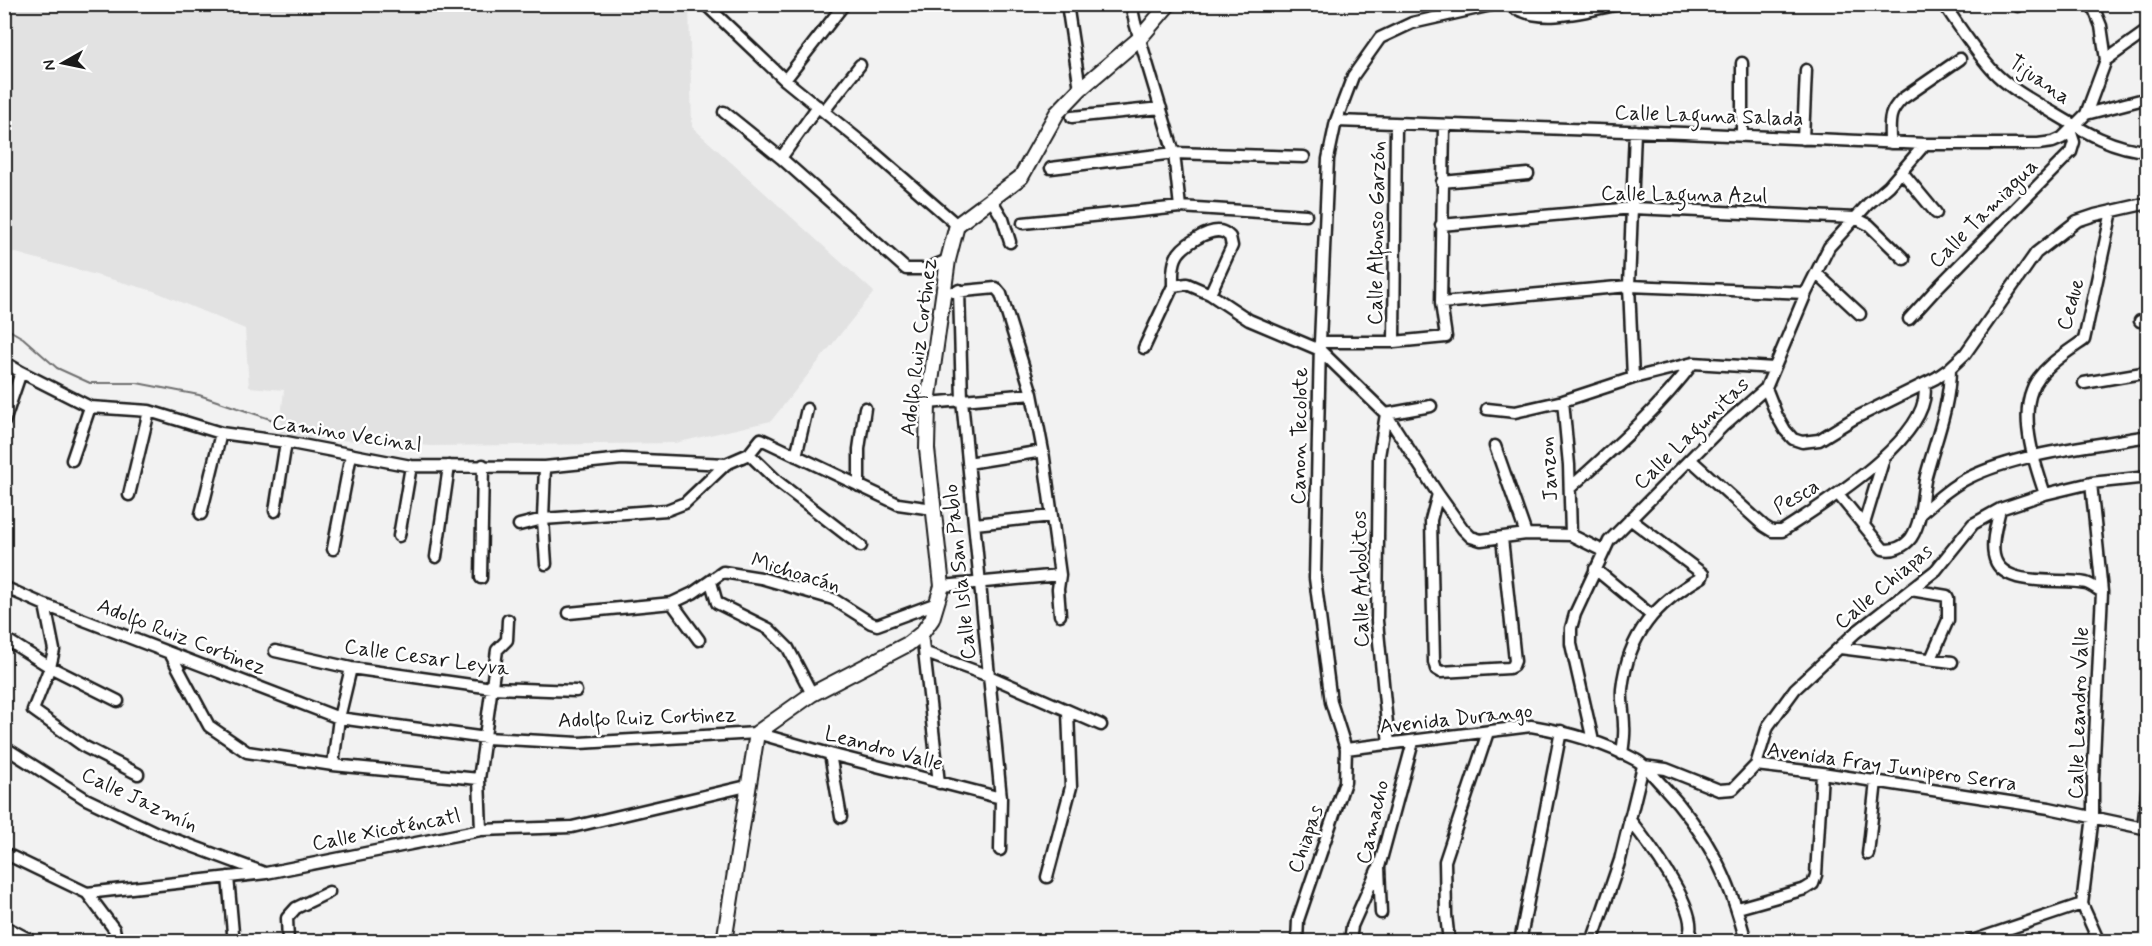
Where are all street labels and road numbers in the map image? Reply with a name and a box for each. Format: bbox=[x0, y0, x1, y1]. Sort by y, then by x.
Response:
street label: Tijuana bbox=[2003, 48, 2076, 111]
street label: Calle Laguna Salada bbox=[1614, 99, 1804, 135]
street label: Calle Alfonso Garzón bbox=[1361, 141, 1395, 325]
street label: Calle Tamiagua bbox=[1923, 153, 2045, 275]
street label: Calle Laguna Azul bbox=[1600, 180, 1767, 212]
street label: Adolfo Ruiz Cortinez bbox=[894, 257, 946, 438]
street label: Cedue bbox=[2050, 275, 2092, 334]
street label: Canon Tecolote bbox=[1285, 367, 1315, 505]
street label: Calle Lagunitas bbox=[1628, 371, 1757, 498]
street label: Camino Vecinal bbox=[270, 408, 424, 460]
street label: Janzon bbox=[1533, 436, 1565, 502]
street label: Pesca bbox=[1768, 472, 1825, 521]
street label: Calle Isla San Pablo bbox=[937, 483, 983, 661]
street label: Calle Arbolitos bbox=[1346, 510, 1376, 648]
street label: Calle Chiapas bbox=[1829, 537, 1939, 636]
street label: Michoacán bbox=[748, 546, 844, 600]
street label: Adolfo Ruiz Cortinez bbox=[92, 592, 270, 684]
street label: Calle Leandro Valle bbox=[2062, 626, 2096, 800]
street label: Calle Cesar Leyva bbox=[342, 633, 512, 684]
street label: Avenida Durango bbox=[1378, 697, 1534, 741]
street label: Adolfo Ruiz Cortinez bbox=[557, 701, 737, 737]
street label: Leandro Valle bbox=[821, 720, 946, 778]
street label: Avenida Fray Junipero Serra bbox=[1765, 736, 2019, 798]
street label: Calle Jazmín bbox=[77, 761, 203, 839]
street label: Camacho bbox=[1350, 777, 1396, 867]
street label: Calle Xicoténcatl bbox=[310, 802, 463, 858]
street label: Chiapas bbox=[1281, 802, 1331, 877]

